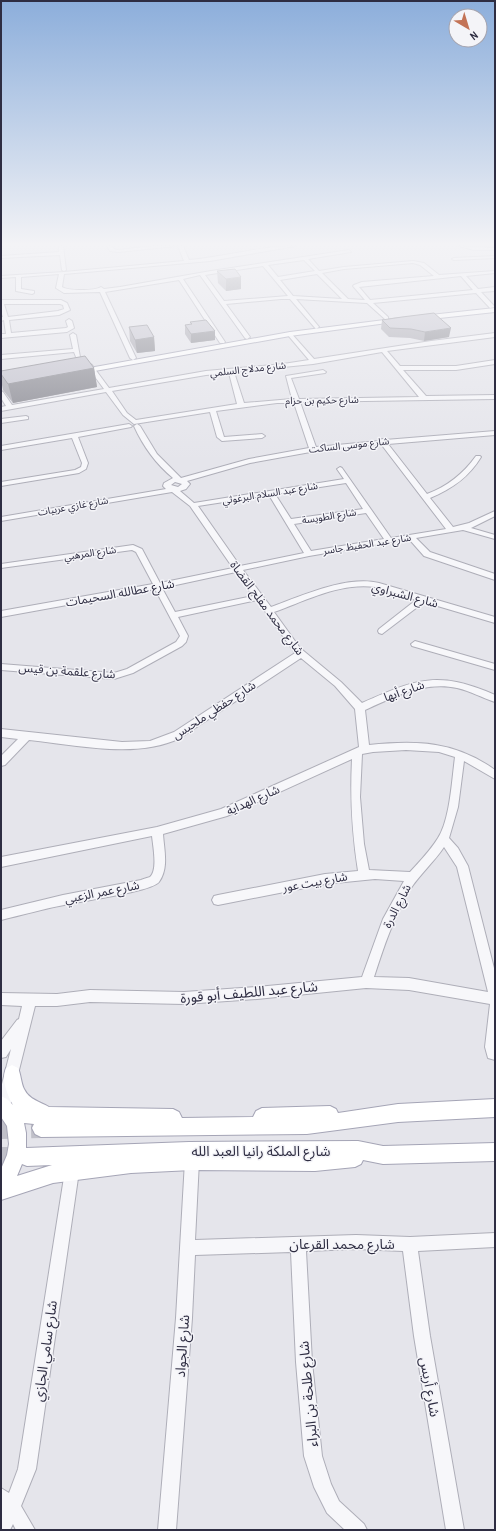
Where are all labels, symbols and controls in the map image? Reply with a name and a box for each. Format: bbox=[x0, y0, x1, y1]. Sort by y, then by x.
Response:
north arrow bbox=[448, 8, 488, 48]
text: N bbox=[467, 28, 481, 43]
street label: شارع مدلاج السلمي bbox=[209, 359, 287, 381]
street label: شارع حكيم بن حزام bbox=[285, 393, 359, 409]
street label: شارع موسى الساكت bbox=[308, 434, 390, 457]
street label: شارع عبد السلام البرغوثي bbox=[221, 479, 319, 509]
street label: شارع غازي عربيات bbox=[37, 493, 110, 520]
street label: شارع الطويسة bbox=[301, 505, 357, 528]
street label: شارع عبد الحفيظ جاسر bbox=[321, 531, 412, 559]
street label: شارع المرهبي bbox=[63, 543, 117, 564]
street label: شارع محمد مفلح القضاة bbox=[225, 558, 308, 659]
street label: شارع عطالله السحيمات bbox=[64, 576, 176, 611]
street label: شارع الشبراوي bbox=[370, 578, 440, 613]
street label: شارع علقمة بن قيس bbox=[18, 660, 116, 683]
street label: شارع حفظي ملحيس bbox=[169, 677, 260, 744]
street label: شارع أبها bbox=[382, 677, 427, 706]
street label: شارع الهداية bbox=[224, 781, 283, 820]
street label: شارع بيت عور bbox=[280, 868, 349, 897]
street label: شارع عمر الزعبي bbox=[63, 877, 141, 909]
street label: شارع الدرة bbox=[379, 881, 416, 931]
street label: شارع عبد اللطيف أبو قورة bbox=[180, 977, 319, 1009]
street label: شارع الملكة رانيا العبد الله bbox=[192, 1142, 330, 1162]
street label: شارع محمد القرعان bbox=[289, 1235, 395, 1255]
street label: شارع سامي الجازي bbox=[29, 1299, 63, 1403]
street label: شارع الجواد bbox=[171, 1314, 195, 1378]
street label: شارع طلحة بن البراء bbox=[294, 1340, 324, 1448]
street label: شارع أريس bbox=[414, 1356, 444, 1419]

